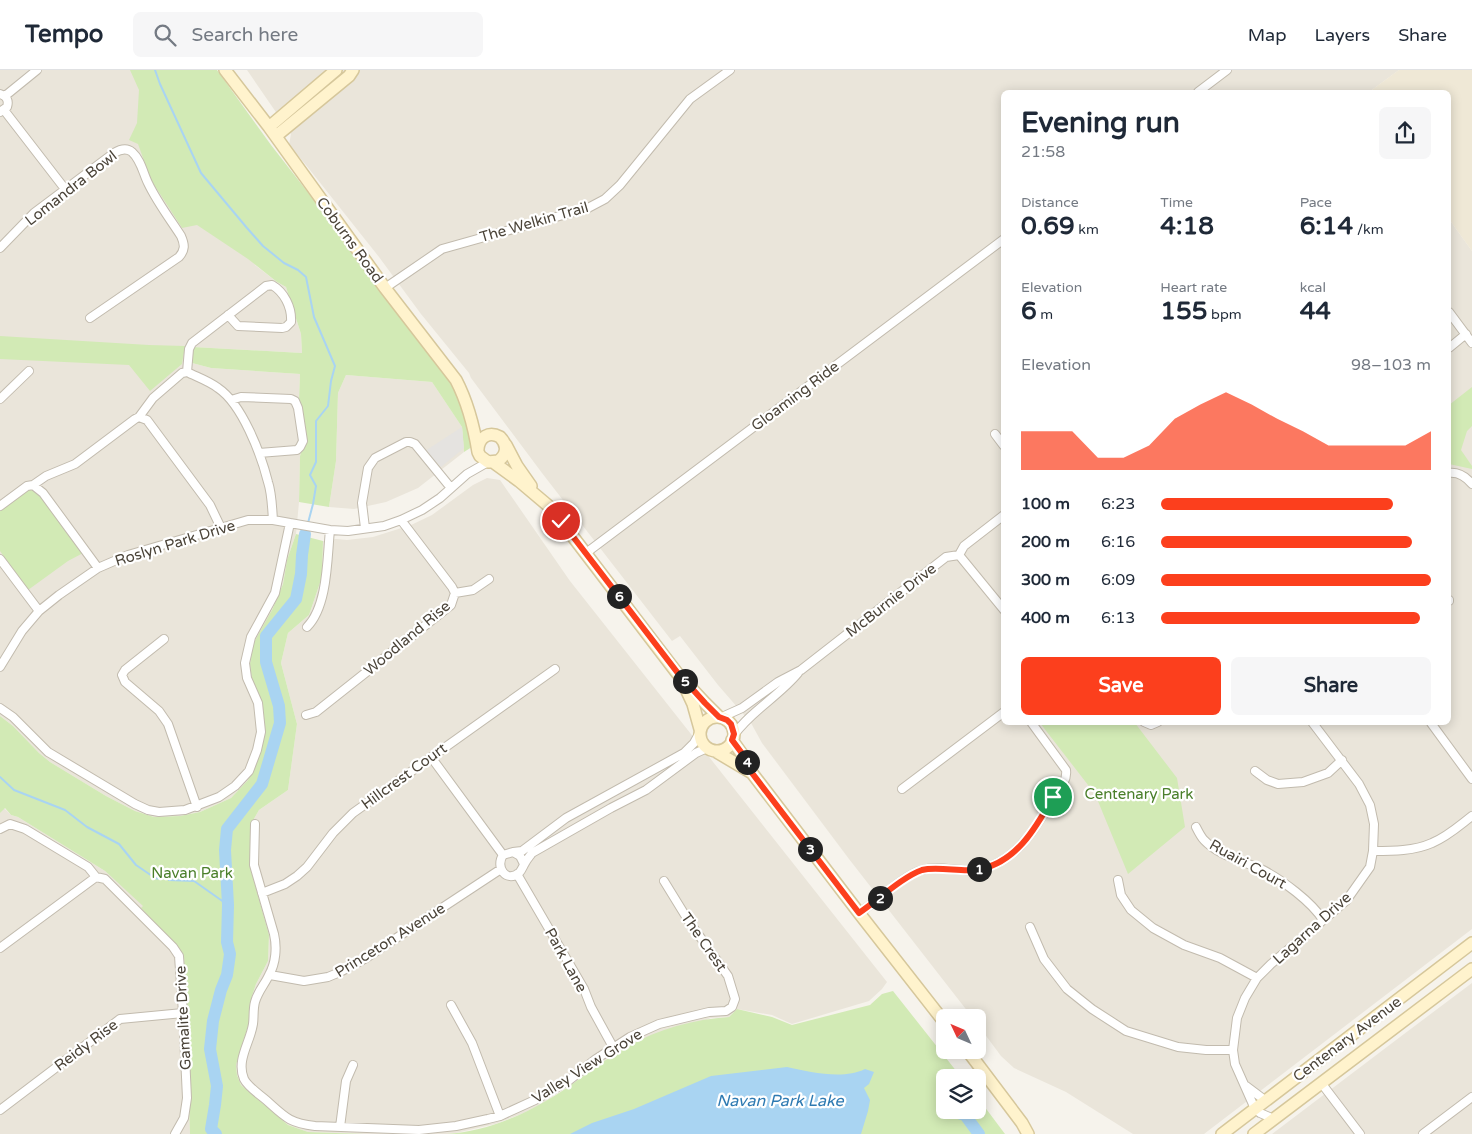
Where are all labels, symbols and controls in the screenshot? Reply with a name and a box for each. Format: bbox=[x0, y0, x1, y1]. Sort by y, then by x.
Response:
search box bbox=[133, 12, 483, 57]
text: Tempo bbox=[25, 20, 103, 49]
icon: search bbox=[151, 21, 179, 49]
text: Search here bbox=[191, 24, 298, 46]
text: Map bbox=[1248, 24, 1287, 46]
text: Layers bbox=[1315, 24, 1370, 46]
text: Share bbox=[1398, 24, 1447, 46]
text: Evening run bbox=[1021, 106, 1180, 140]
button: share bbox=[1379, 107, 1431, 159]
text: 21:58 bbox=[1021, 142, 1065, 162]
street label: Lomandra Bowl bbox=[21, 147, 121, 229]
street label: Coburns Road bbox=[313, 194, 387, 286]
text: Distance bbox=[1021, 194, 1079, 211]
text: Time bbox=[1160, 194, 1193, 211]
text: Pace bbox=[1300, 194, 1332, 211]
street label: The Welkin Trail bbox=[478, 198, 590, 246]
text: 0.69 bbox=[1021, 211, 1075, 241]
text: 4:18 bbox=[1160, 211, 1214, 241]
text: 6:14 bbox=[1300, 211, 1353, 241]
text: km bbox=[1075, 221, 1099, 238]
text: /km bbox=[1353, 221, 1384, 238]
text: Elevation bbox=[1021, 279, 1082, 296]
text: Heart rate bbox=[1160, 279, 1227, 296]
text: kcal bbox=[1300, 279, 1326, 296]
text: 6 bbox=[1021, 296, 1037, 326]
text: 155 bbox=[1160, 296, 1207, 326]
text: 44 bbox=[1300, 296, 1331, 326]
text: m bbox=[1037, 306, 1053, 323]
text: bpm bbox=[1207, 306, 1242, 323]
text: Elevation bbox=[1021, 355, 1091, 375]
text: 98–103 m bbox=[1351, 355, 1431, 375]
street label: Gloaming Ride bbox=[748, 357, 842, 435]
text: 100 m bbox=[1021, 494, 1070, 514]
text: 6:23 bbox=[1101, 494, 1135, 514]
pin bbox=[540, 500, 582, 542]
icon: check bbox=[547, 507, 575, 535]
street label: Roslyn Park Drive bbox=[113, 516, 237, 570]
text: 200 m bbox=[1021, 532, 1070, 552]
text: 6:16 bbox=[1101, 532, 1135, 552]
street label: McBurnie Drive bbox=[842, 559, 940, 641]
text: 300 m bbox=[1021, 570, 1070, 590]
text: 6:09 bbox=[1101, 570, 1135, 590]
pin: 6 bbox=[606, 584, 632, 608]
text: 6 bbox=[615, 588, 624, 605]
street label: Woodland Rise bbox=[360, 597, 454, 679]
text: 400 m bbox=[1021, 608, 1070, 628]
text: 6:13 bbox=[1101, 608, 1135, 628]
button: Save bbox=[1021, 657, 1221, 715]
button: Share bbox=[1231, 657, 1431, 715]
pin: 5 bbox=[672, 668, 698, 694]
text: 5 bbox=[681, 673, 690, 690]
street label: Hillcrest Court bbox=[358, 739, 450, 813]
pin: 4 bbox=[734, 750, 760, 774]
text: 4 bbox=[743, 754, 752, 771]
pin bbox=[1032, 776, 1074, 818]
icon: arrive bbox=[1039, 783, 1067, 811]
park label: Centenary Park bbox=[1084, 785, 1194, 803]
street label: Ruairi Court bbox=[1206, 835, 1290, 893]
pin: 3 bbox=[798, 836, 822, 862]
text: 3 bbox=[806, 841, 815, 858]
pin: 1 bbox=[966, 856, 992, 882]
text: 1 bbox=[975, 861, 984, 878]
park label: Navan Park bbox=[151, 864, 233, 882]
pin: 2 bbox=[868, 886, 892, 910]
street label: Lagarna Drive bbox=[1269, 888, 1355, 968]
text: 2 bbox=[876, 890, 885, 907]
street label: Princeton Avenue bbox=[332, 899, 448, 981]
street label: The Crest bbox=[677, 909, 731, 975]
street label: Park Lane bbox=[541, 925, 591, 995]
street label: Gamalite Drive bbox=[171, 965, 195, 1071]
street label: Centenary Avenue bbox=[1289, 992, 1405, 1086]
north arrow bbox=[936, 1009, 986, 1059]
map controls bbox=[936, 1009, 986, 1119]
street label: Reidy Rise bbox=[51, 1015, 121, 1075]
street label: Valley View Grove bbox=[529, 1025, 645, 1107]
button: layers bbox=[936, 1069, 986, 1119]
water label: Navan Park Lake bbox=[716, 1091, 845, 1111]

